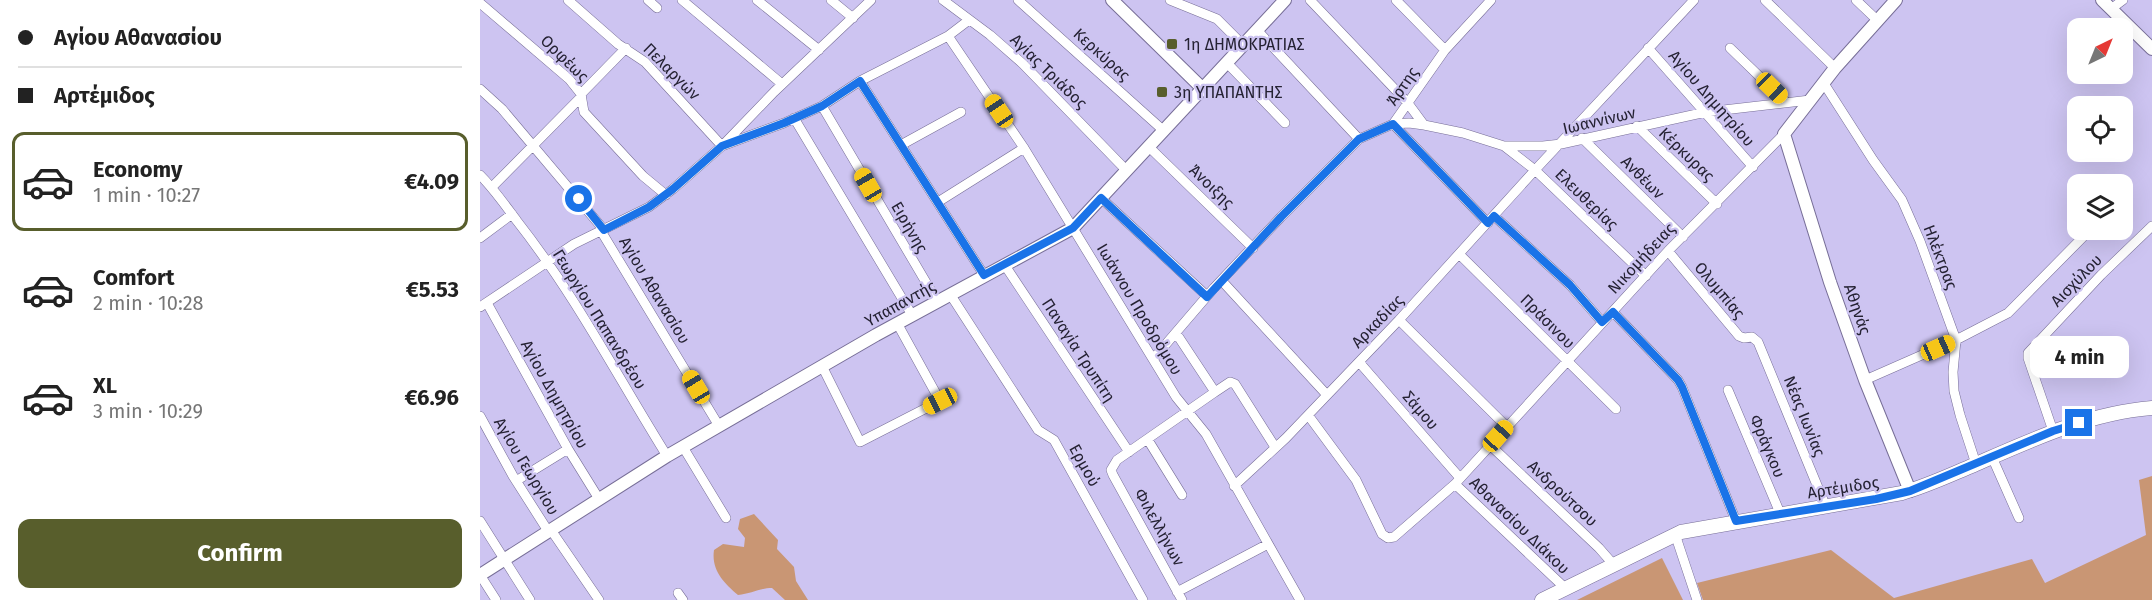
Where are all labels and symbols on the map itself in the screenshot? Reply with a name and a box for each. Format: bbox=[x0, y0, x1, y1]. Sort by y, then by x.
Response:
north arrow bbox=[2067, 18, 2133, 84]
street label: Κερκύρας bbox=[1069, 24, 1134, 85]
street label: Αγίας Τριάδος bbox=[1006, 30, 1091, 113]
street label: Ορφέως bbox=[537, 31, 593, 86]
place label: 1η ΔΗΜΟΚΡΑΤΙΑΣ bbox=[1184, 35, 1305, 54]
marker: 1η ΔΗΜΟΚΡΑΤΙΑΣ bbox=[1165, 37, 1179, 51]
street label: Πελαργών bbox=[639, 39, 704, 104]
street label: Αγίου Δημητρίου bbox=[1665, 46, 1758, 150]
street label: Άρτης bbox=[1382, 63, 1423, 109]
car bbox=[1753, 69, 1791, 107]
place label: 3η ΥΠΑΠΑΝΤΗΣ bbox=[1174, 83, 1283, 102]
marker: 3η ΥΠΑΠΑΝΤΗΣ bbox=[1155, 85, 1169, 99]
car bbox=[981, 91, 1017, 131]
street label: Ιωαννίνων bbox=[1561, 103, 1638, 138]
street label: Κέρκυρας bbox=[1655, 123, 1719, 186]
street label: Ανθέων bbox=[1617, 152, 1668, 203]
street label: Άνοιξης bbox=[1185, 160, 1238, 213]
car bbox=[851, 165, 885, 205]
street label: Ελευθερίας bbox=[1551, 165, 1622, 234]
route start bbox=[565, 185, 592, 212]
street label: Ειρήνης bbox=[887, 198, 932, 257]
street label: Νικομήδειας bbox=[1604, 219, 1679, 298]
street label: Ηλέκτρας bbox=[1920, 222, 1962, 293]
street label: Αγίου Αθανασίου bbox=[615, 233, 694, 347]
street label: Ιωάννου Προδρόμου bbox=[1093, 240, 1186, 378]
street label: Γεωργίου Παπανδρέου bbox=[549, 246, 650, 393]
street label: Αισχύλου bbox=[2047, 250, 2106, 311]
street label: Ολυμπίας bbox=[1691, 258, 1749, 323]
street label: Υπαπαντής bbox=[861, 276, 940, 331]
street label: Αθηνάς bbox=[1840, 281, 1875, 337]
street label: Αρκαδίας bbox=[1347, 290, 1408, 352]
street label: Πράσινου bbox=[1516, 290, 1579, 353]
street label: Παναγία Τρυπίτη bbox=[1038, 295, 1119, 406]
car bbox=[1918, 332, 1958, 364]
callout: 4 min bbox=[2030, 336, 2128, 378]
street label: Αγίου Δημητρίου bbox=[517, 337, 592, 452]
car bbox=[679, 367, 713, 407]
street label: Νέας Ιωνίας bbox=[1780, 373, 1829, 460]
car bbox=[920, 385, 960, 417]
street label: Σάμου bbox=[1399, 387, 1443, 434]
route end bbox=[2065, 409, 2092, 436]
street label: Φράγκου bbox=[1746, 412, 1789, 480]
street label: Αγίου Γεωργίου bbox=[490, 414, 563, 518]
car bbox=[1479, 417, 1517, 455]
street label: Ερμού bbox=[1065, 441, 1104, 490]
street label: Ανδρούτσου bbox=[1524, 456, 1602, 531]
street label: Αρτέμιδος bbox=[1806, 472, 1881, 503]
street label: Αθανασίου Διάκου bbox=[1466, 473, 1574, 578]
street label: Φιλελλήνων bbox=[1131, 485, 1189, 570]

